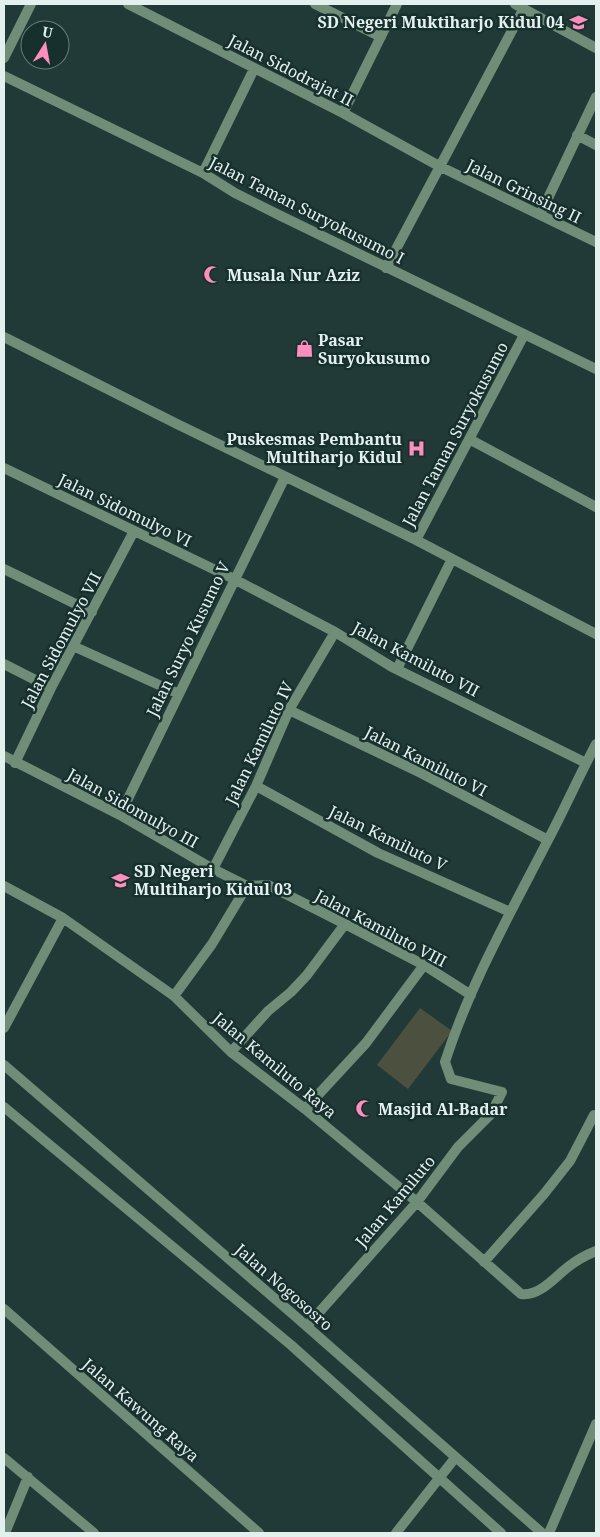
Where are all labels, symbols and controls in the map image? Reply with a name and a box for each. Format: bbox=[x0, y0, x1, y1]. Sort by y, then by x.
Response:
place label: SD Negeri Muktiharjo Kidul 04 bbox=[318, 11, 564, 33]
school or university icon: SD Negeri Muktiharjo Kidul 04 bbox=[568, 12, 588, 32]
north arrow bbox=[20, 20, 70, 70]
text: U bbox=[41, 21, 55, 42]
street label: Jalan Sidodrajat II bbox=[224, 29, 357, 111]
street label: Jalan Taman Suryokusumo I bbox=[205, 151, 408, 269]
street label: Jalan Grinsing II bbox=[462, 153, 585, 228]
place label: Musala Nur Aziz bbox=[227, 264, 360, 286]
mosque icon: Musala Nur Aziz bbox=[203, 265, 223, 285]
place label: Pasar Suryokusumo bbox=[318, 329, 430, 369]
street label: Jalan Taman Suryokusumo bbox=[396, 338, 513, 531]
shop icon: Pasar Suryokusumo bbox=[294, 339, 314, 359]
place label: Puskesmas Pembantu Multiharjo Kidul bbox=[227, 428, 402, 468]
hospital icon: Puskesmas Pembantu Multiharjo Kidul bbox=[406, 438, 426, 458]
street label: Jalan Sidomulyo VI bbox=[54, 468, 195, 552]
street label: Jalan Suryo Kusumo V bbox=[140, 558, 235, 721]
street label: Jalan Sidomulyo VII bbox=[15, 568, 106, 713]
street label: Jalan Kamiluto VII bbox=[348, 616, 483, 702]
street label: Jalan Kamiluto IV bbox=[219, 678, 298, 809]
street label: Jalan Kamiluto VI bbox=[360, 720, 491, 801]
street label: Jalan Sidomulyo III bbox=[63, 762, 202, 853]
street label: Jalan Kamiluto V bbox=[325, 799, 451, 876]
place label: SD Negeri Multiharjo Kidul 03 bbox=[134, 860, 292, 900]
school or university icon: SD Negeri Multiharjo Kidul 03 bbox=[110, 870, 130, 890]
street label: Jalan Kamiluto VIII bbox=[310, 884, 451, 972]
street label: Jalan Kamiluto Raya bbox=[208, 1006, 341, 1123]
place label: Masjid Al-Badar bbox=[378, 1098, 508, 1120]
mosque icon: Masjid Al-Badar bbox=[354, 1099, 374, 1119]
street label: Jalan Kamiluto bbox=[349, 1150, 440, 1252]
street label: Jalan Nogososro bbox=[230, 1238, 338, 1336]
street label: Jalan Kawung Raya bbox=[77, 1353, 204, 1467]

